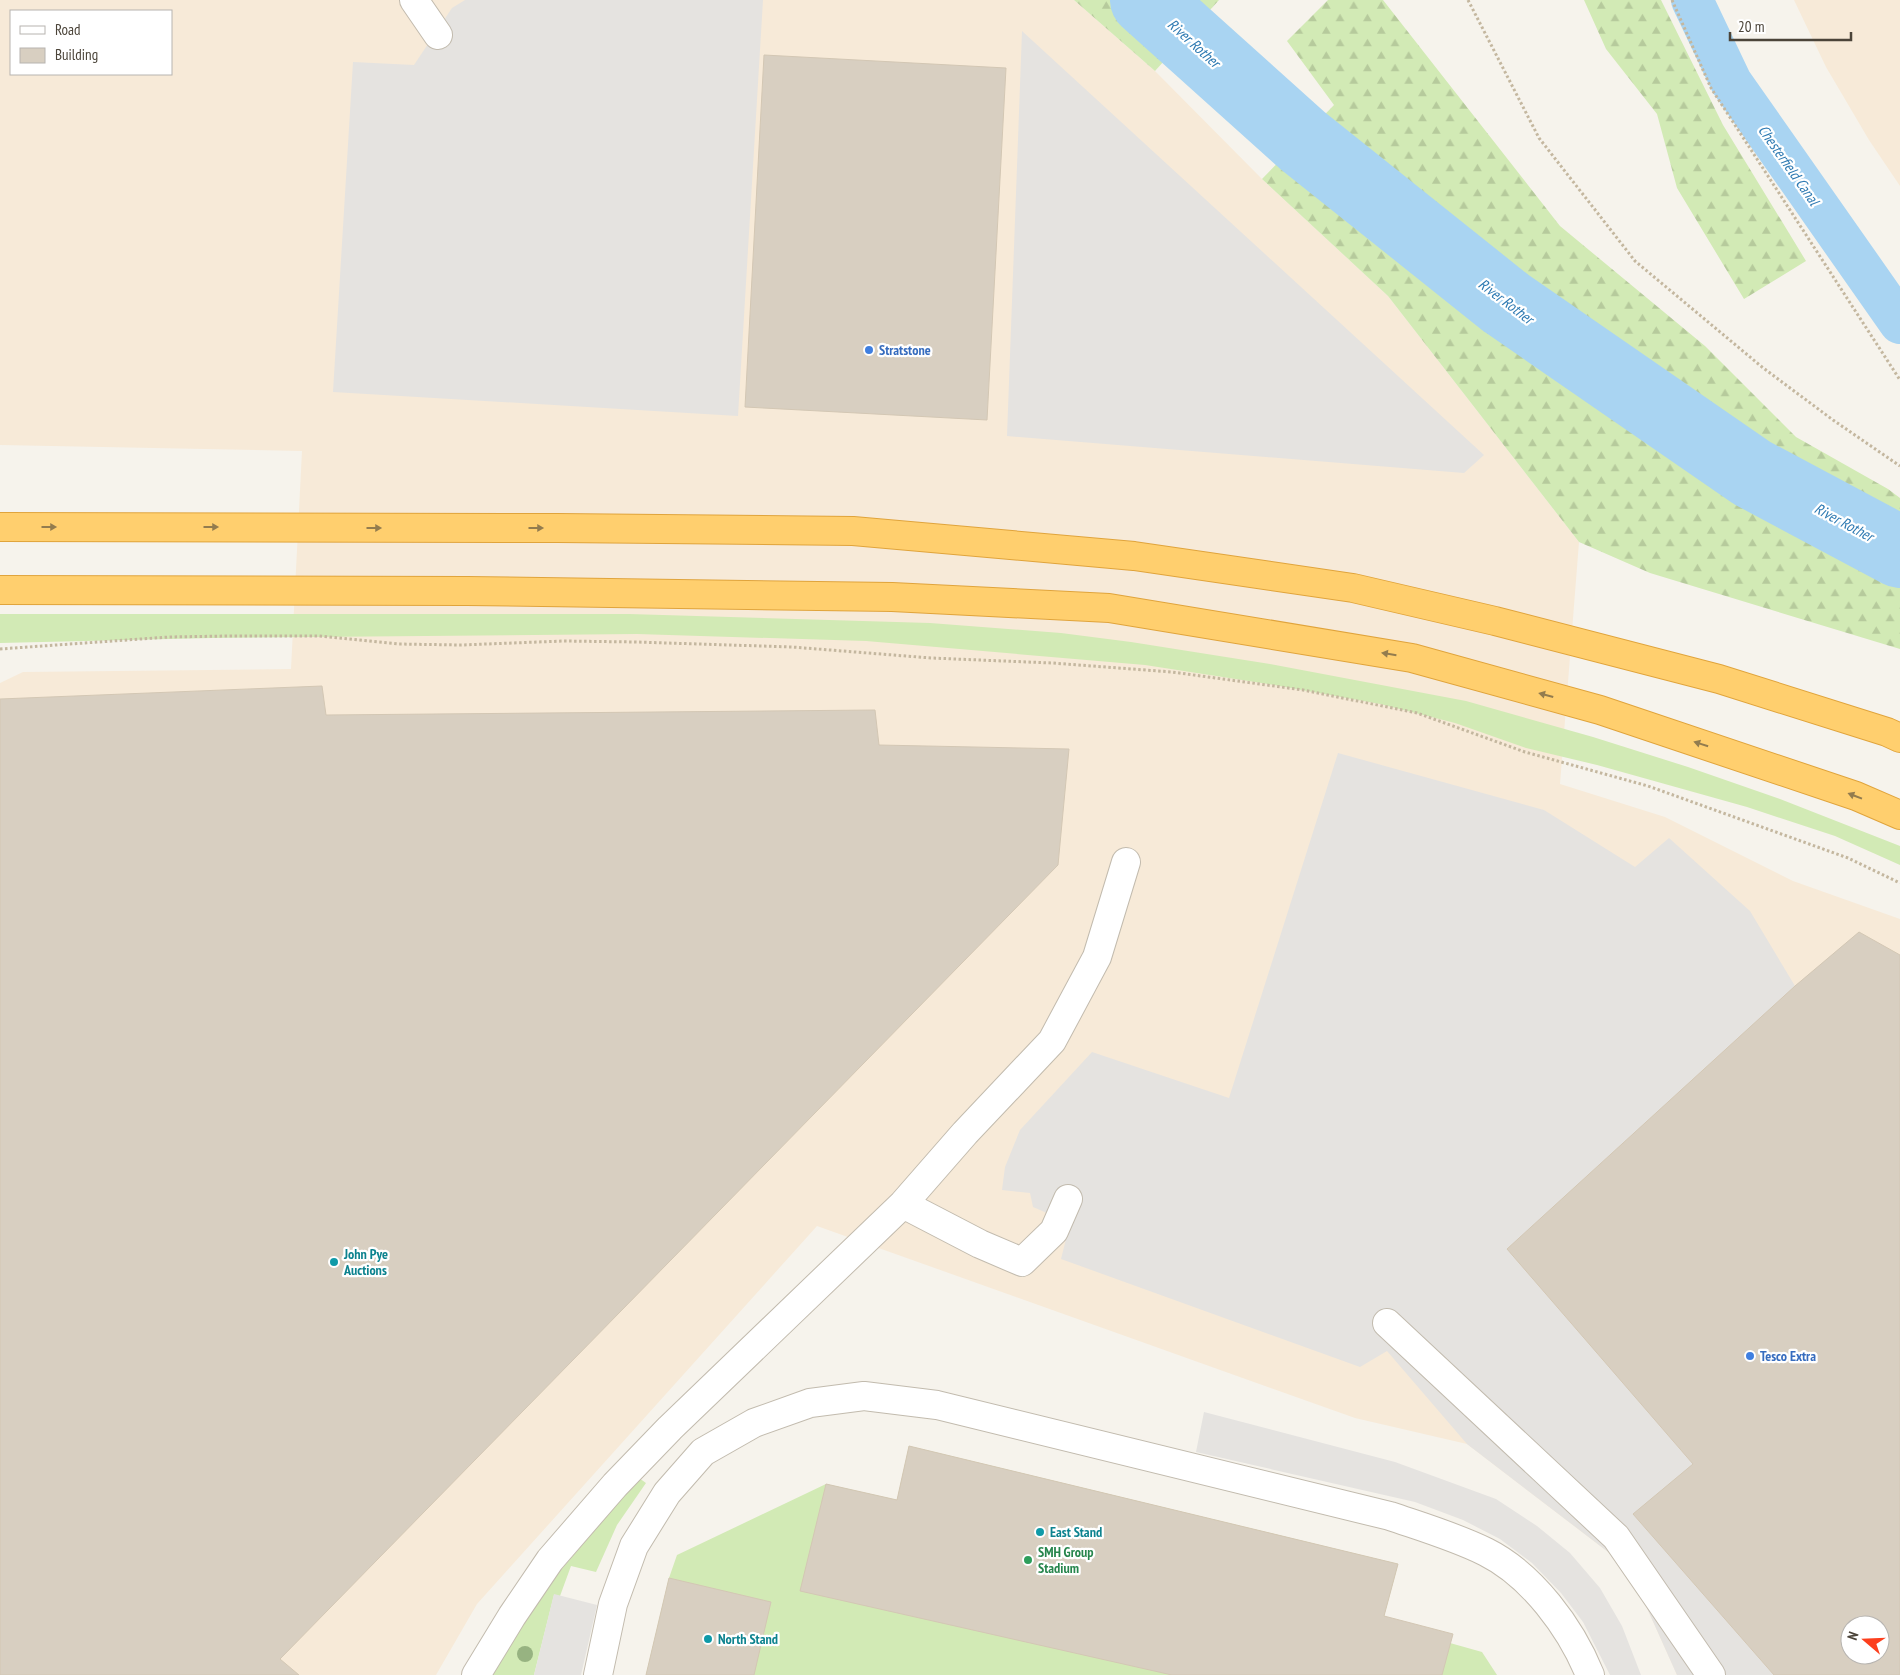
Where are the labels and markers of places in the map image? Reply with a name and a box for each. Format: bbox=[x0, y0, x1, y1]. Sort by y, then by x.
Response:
place label: Stratstone bbox=[879, 341, 931, 359]
marker: Stratstone bbox=[863, 344, 875, 356]
place label: John Pye Auctions bbox=[343, 1245, 388, 1279]
marker: John Pye Auctions bbox=[328, 1256, 340, 1268]
place label: Tesco Extra bbox=[1760, 1347, 1816, 1365]
marker: Tesco Extra bbox=[1744, 1350, 1756, 1362]
place label: East Stand bbox=[1050, 1523, 1102, 1541]
marker: East Stand bbox=[1034, 1526, 1046, 1538]
place label: SMH Group Stadium bbox=[1038, 1543, 1093, 1577]
marker: SMH Group Stadium bbox=[1022, 1554, 1034, 1566]
place label: North Stand bbox=[718, 1630, 778, 1648]
marker: North Stand bbox=[702, 1633, 714, 1645]

